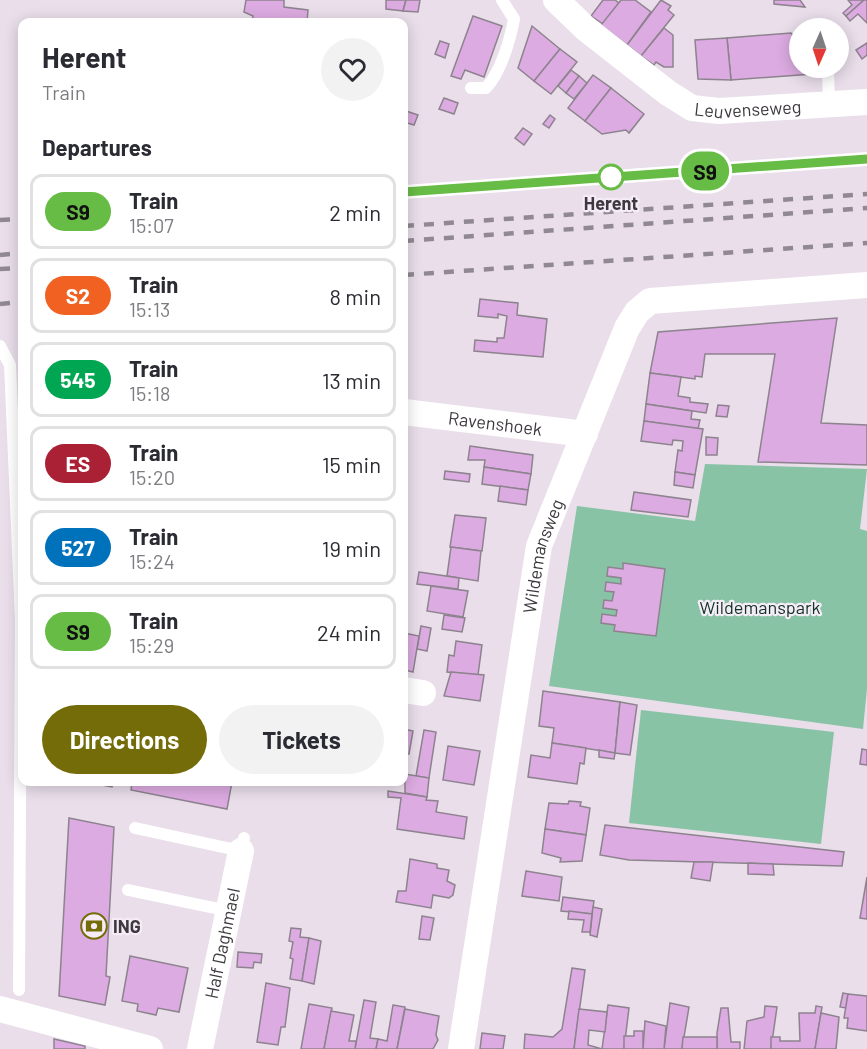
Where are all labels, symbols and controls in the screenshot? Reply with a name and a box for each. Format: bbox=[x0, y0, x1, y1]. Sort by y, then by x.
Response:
north arrow bbox=[789, 18, 849, 78]
map controls bbox=[789, 18, 849, 78]
button: heart bbox=[321, 38, 384, 101]
text: Herent bbox=[42, 40, 126, 74]
text: Train bbox=[42, 80, 86, 104]
street label: Leuvenseweg bbox=[693, 95, 802, 122]
text: Departures bbox=[42, 134, 152, 160]
line badge: S9 bbox=[678, 152, 732, 190]
text: S9 bbox=[693, 159, 717, 184]
marker: Herent bbox=[598, 164, 624, 190]
text: Train bbox=[129, 187, 178, 213]
place label: Herent bbox=[584, 192, 638, 214]
text: S9 bbox=[66, 199, 90, 224]
text: 2 min bbox=[329, 199, 381, 225]
text: 15:07 bbox=[129, 213, 174, 237]
text: Train bbox=[129, 271, 178, 297]
text: S2 bbox=[66, 283, 90, 308]
text: 8 min bbox=[329, 283, 381, 309]
text: 15:13 bbox=[129, 297, 170, 321]
text: Train bbox=[129, 355, 178, 381]
text: 545 bbox=[60, 367, 96, 392]
text: 13 min bbox=[322, 367, 381, 393]
text: 15:18 bbox=[129, 381, 170, 405]
street label: Ravenshoek bbox=[447, 406, 544, 440]
text: Train bbox=[129, 439, 178, 465]
text: ES bbox=[66, 451, 90, 476]
text: 15 min bbox=[322, 451, 381, 477]
text: 15:20 bbox=[129, 465, 175, 489]
street label: Wildemansweg bbox=[518, 496, 568, 615]
text: Train bbox=[129, 523, 178, 549]
text: 527 bbox=[61, 535, 95, 560]
text: 19 min bbox=[322, 535, 381, 561]
text: 15:24 bbox=[129, 549, 175, 573]
park label: Wildemanspark bbox=[699, 596, 821, 618]
text: Train bbox=[129, 607, 178, 633]
text: S9 bbox=[66, 619, 90, 644]
text: 24 min bbox=[317, 619, 381, 645]
text: 15:29 bbox=[129, 633, 174, 657]
button: Directions bbox=[42, 705, 207, 774]
button: Tickets bbox=[219, 705, 384, 774]
street label: Half Daghmael bbox=[200, 886, 244, 1001]
bank icon: ING bbox=[79, 911, 109, 941]
place label: ING bbox=[113, 915, 141, 937]

